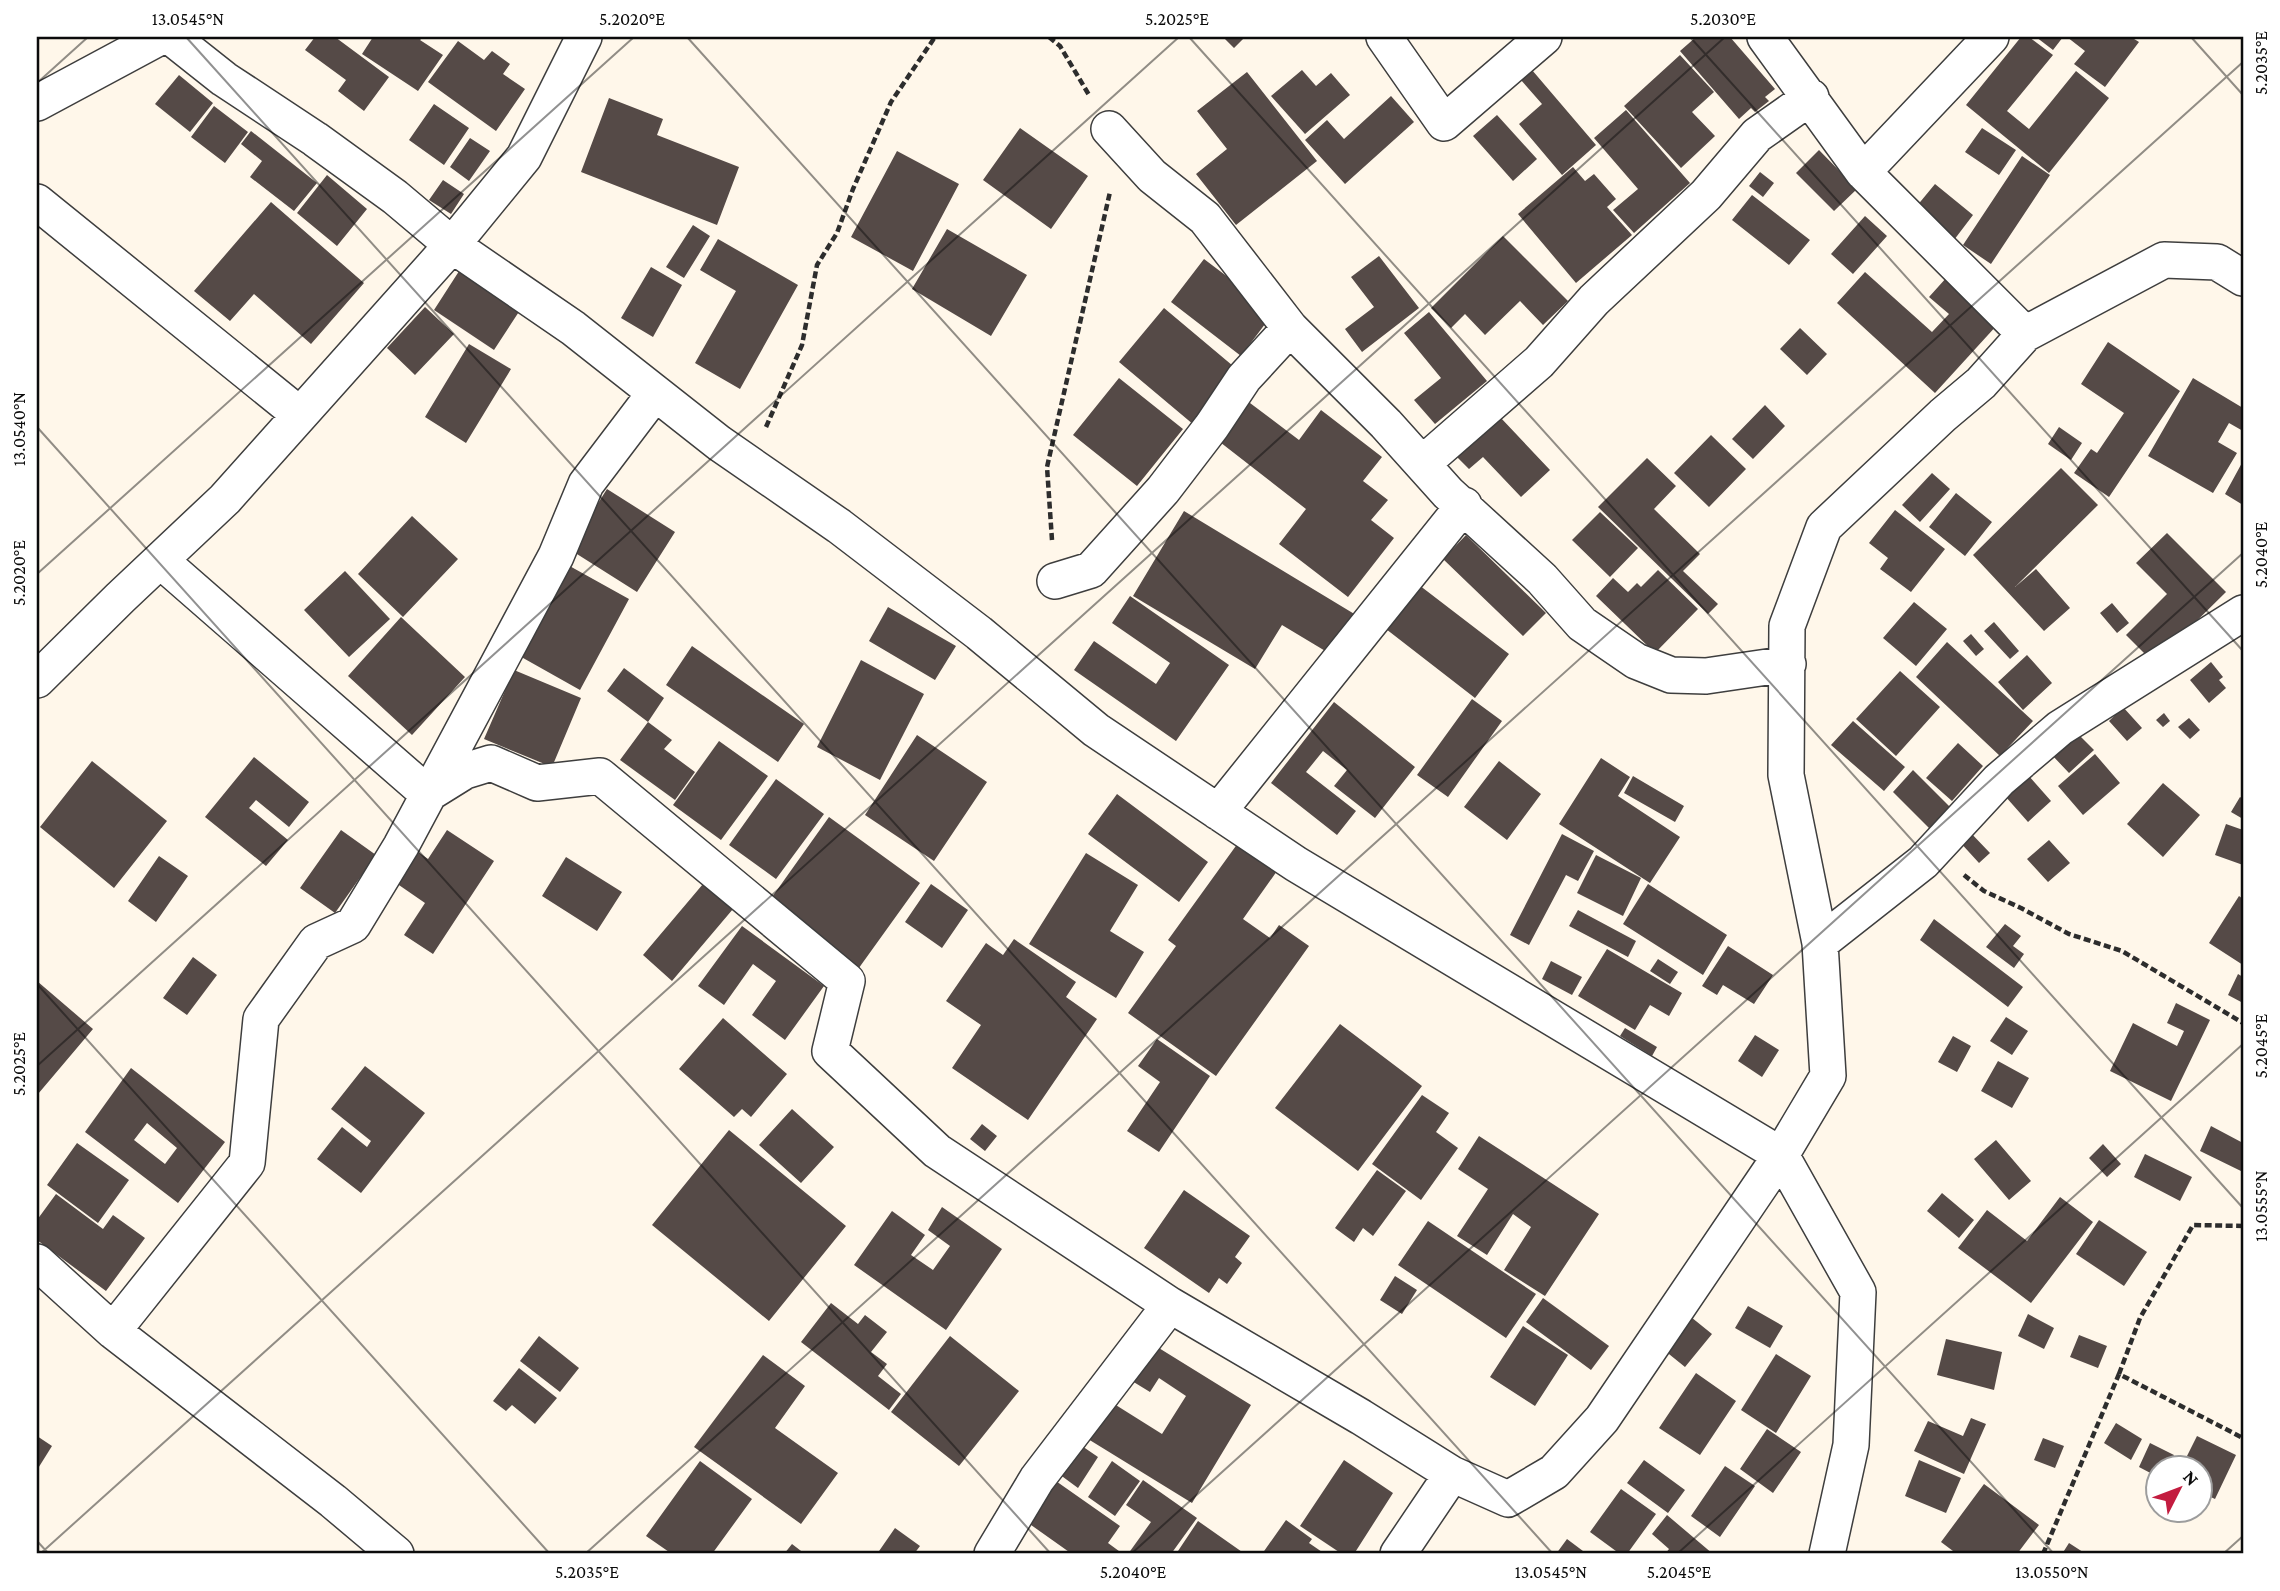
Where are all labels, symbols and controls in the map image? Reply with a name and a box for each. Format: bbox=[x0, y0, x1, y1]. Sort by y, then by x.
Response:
text: 13.0545°N bbox=[152, 9, 224, 29]
text: 5.2020°E bbox=[599, 9, 665, 29]
text: 5.2025°E bbox=[1145, 9, 1209, 29]
text: 5.2030°E bbox=[1690, 9, 1756, 29]
text: 5.2035°E bbox=[2251, 31, 2271, 95]
text: 13.0540°N bbox=[9, 392, 29, 466]
text: 5.2040°E bbox=[2251, 521, 2271, 588]
text: 5.2020°E bbox=[9, 540, 29, 606]
text: 5.2045°E bbox=[2251, 1013, 2271, 1078]
text: 5.2025°E bbox=[9, 1032, 29, 1096]
text: 13.0555°N bbox=[2251, 1170, 2271, 1242]
north arrow bbox=[2144, 1454, 2214, 1524]
text: N bbox=[2179, 1466, 2203, 1490]
text: 5.2035°E bbox=[555, 1562, 619, 1582]
text: 5.2040°E bbox=[1100, 1562, 1167, 1582]
text: 13.0545°N bbox=[1515, 1562, 1587, 1582]
text: 5.2045°E bbox=[1647, 1562, 1712, 1582]
text: 13.0550°N bbox=[2015, 1562, 2089, 1582]

